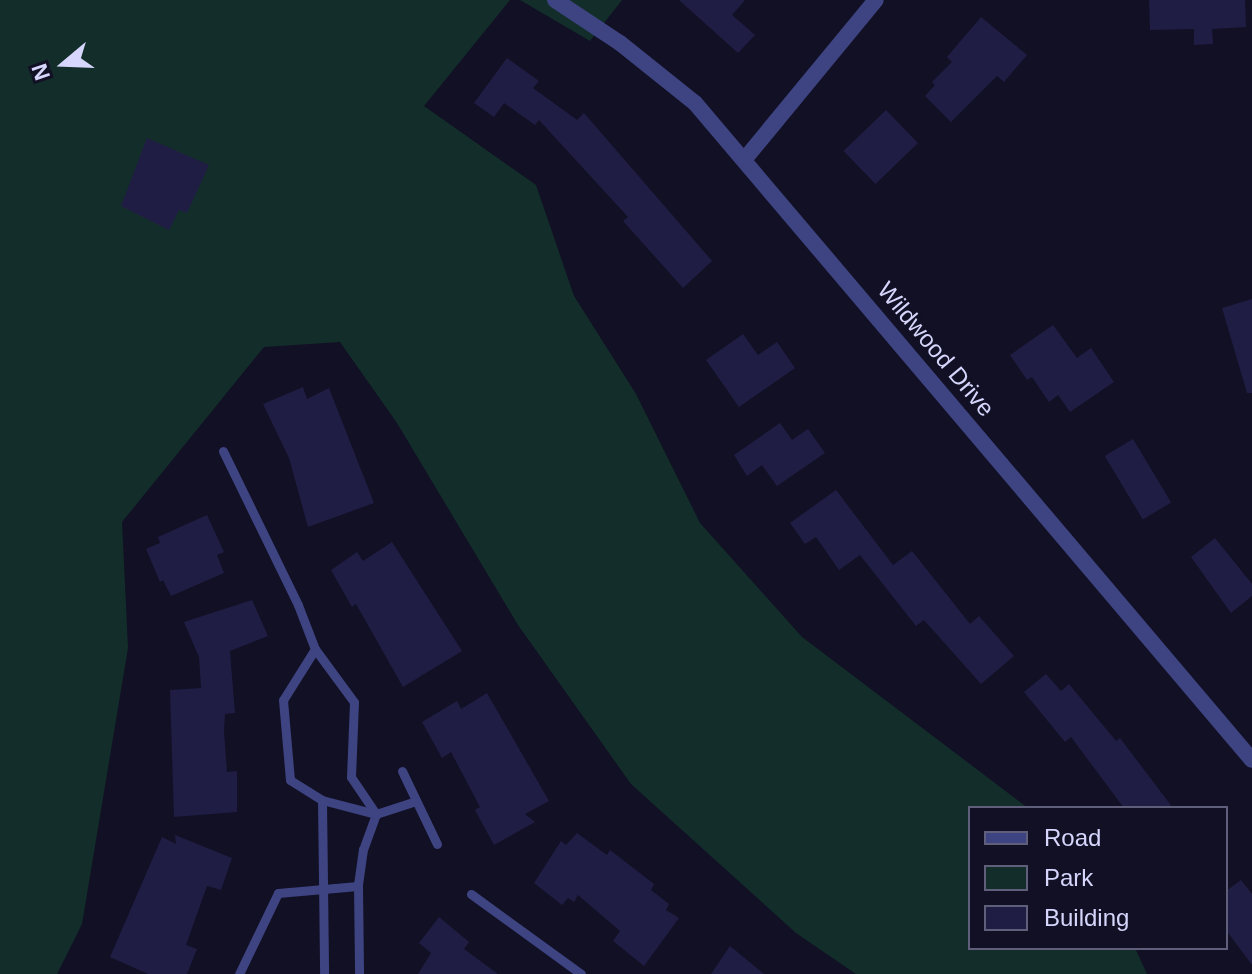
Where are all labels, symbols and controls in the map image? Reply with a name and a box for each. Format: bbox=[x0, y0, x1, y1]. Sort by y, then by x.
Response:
north arrow bbox=[24, 24, 104, 104]
text: N bbox=[26, 60, 55, 84]
street label: Wildwood Drive bbox=[871, 276, 1001, 422]
legend bbox=[968, 806, 1228, 950]
text: Road bbox=[1044, 824, 1101, 851]
text: Park bbox=[1044, 864, 1093, 891]
text: Building bbox=[1044, 904, 1129, 931]

